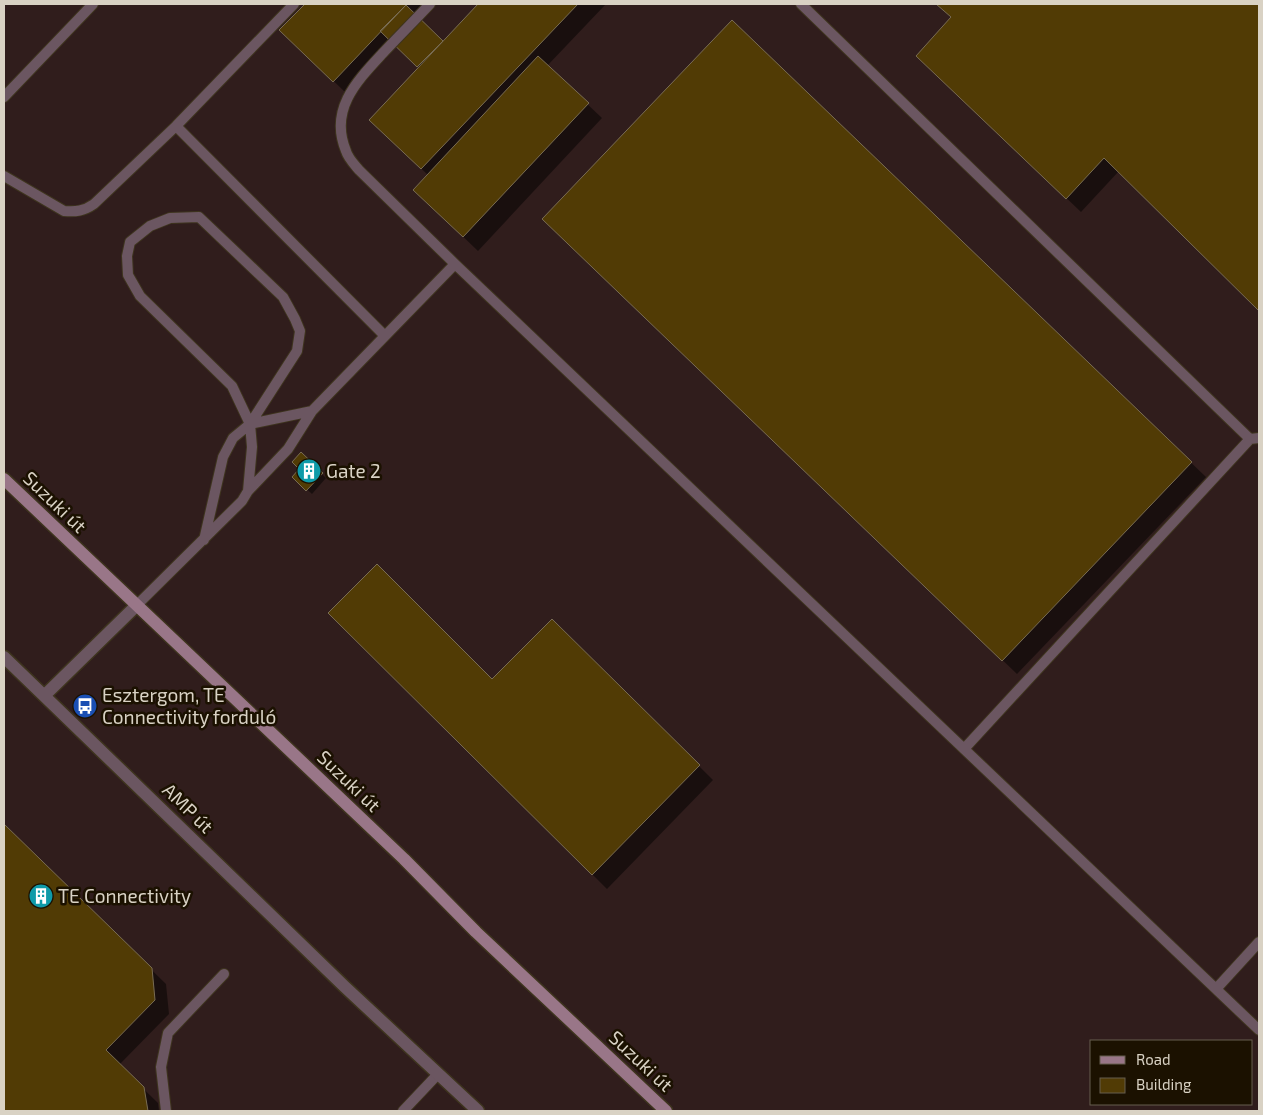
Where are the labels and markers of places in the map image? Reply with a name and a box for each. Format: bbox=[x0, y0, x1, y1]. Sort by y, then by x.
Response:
building icon: Gate 2 bbox=[296, 458, 322, 484]
place label: Gate 2 bbox=[326, 459, 381, 482]
place label: Esztergom, TE Connectivity forduló bbox=[102, 683, 276, 728]
bus stop icon: Esztergom, TE Connectivity forduló bbox=[72, 693, 98, 719]
building icon: TE Connectivity bbox=[28, 883, 54, 909]
place label: TE Connectivity bbox=[58, 884, 191, 907]

